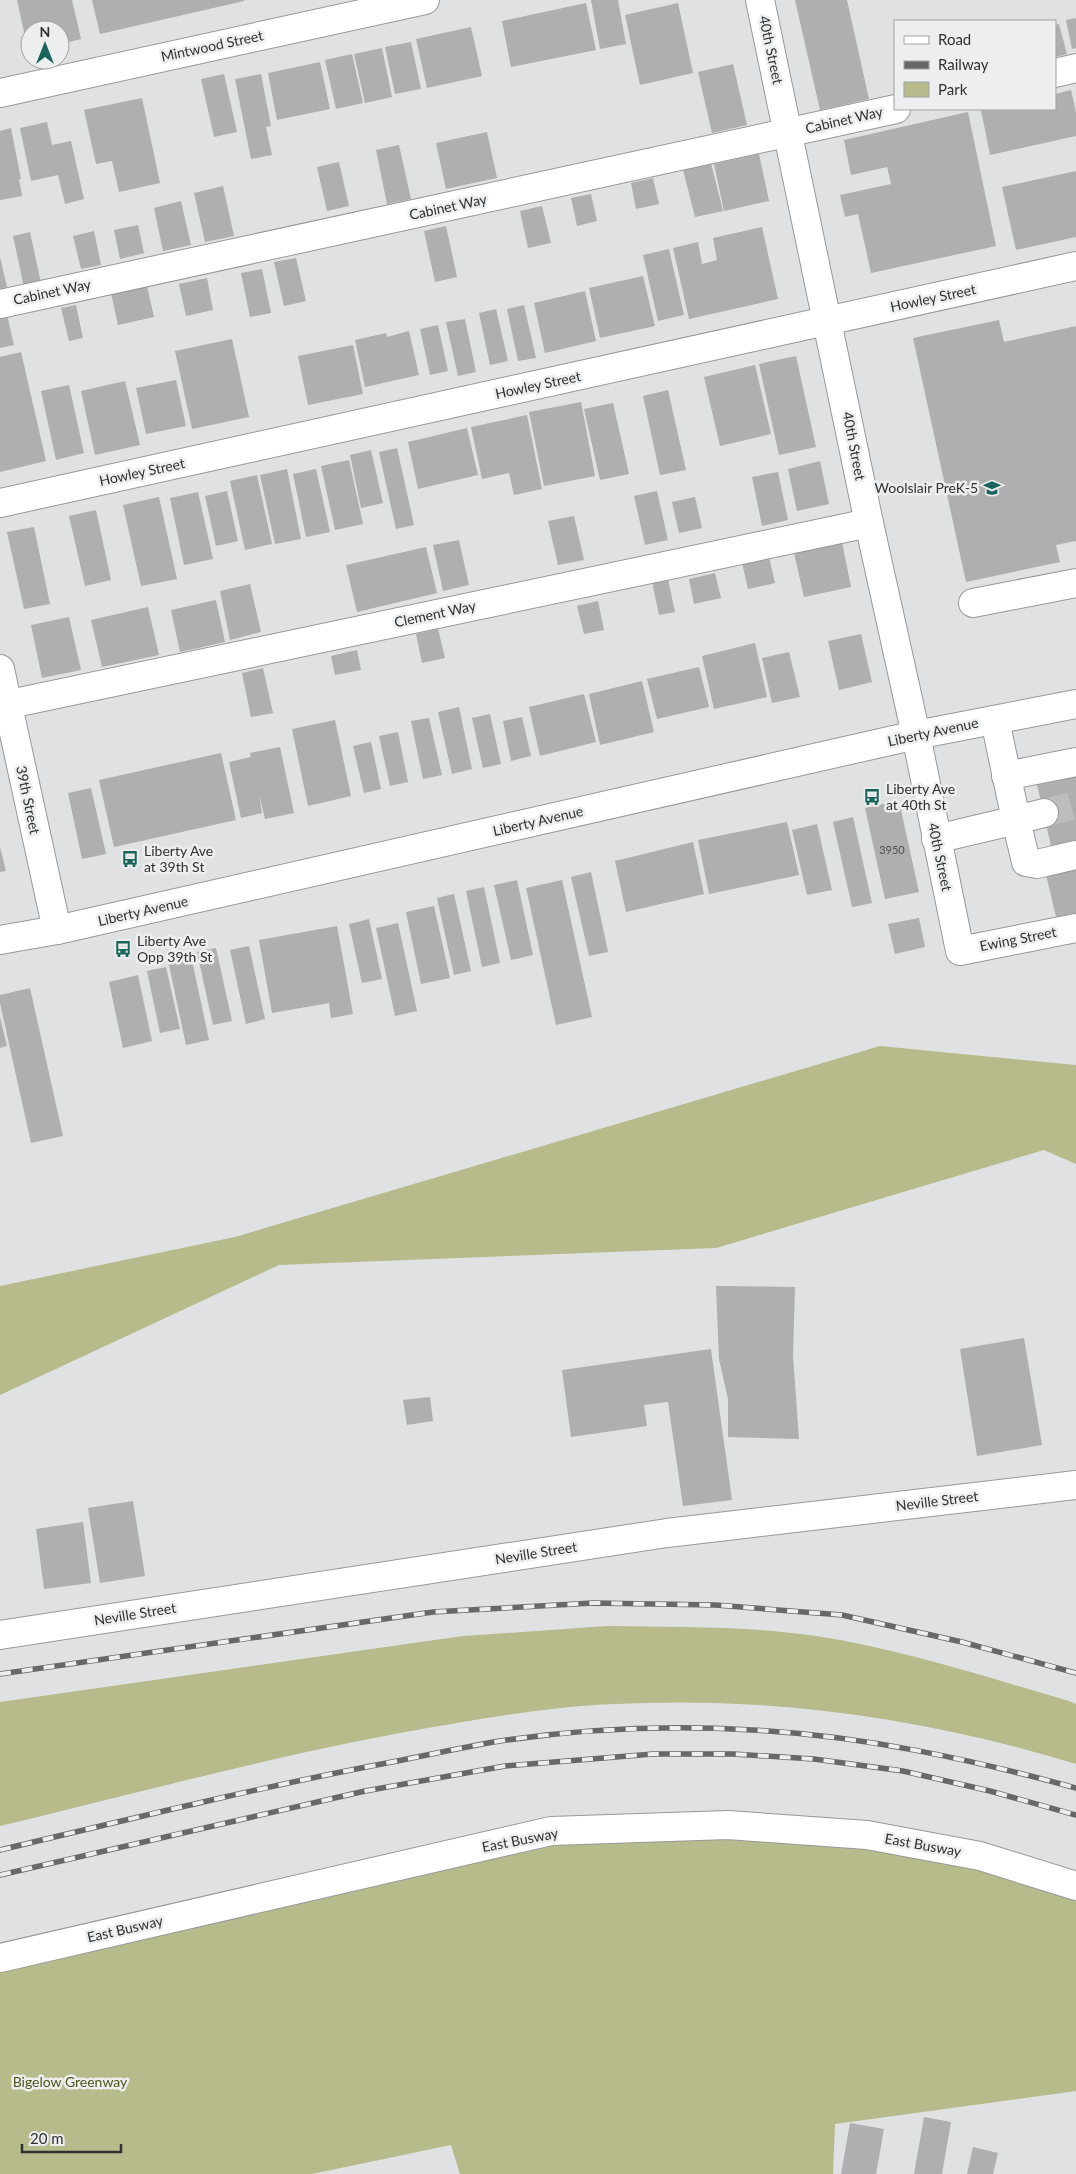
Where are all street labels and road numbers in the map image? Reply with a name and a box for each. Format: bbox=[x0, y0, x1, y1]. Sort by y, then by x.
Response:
street label: 40th Street bbox=[756, 14, 787, 86]
street label: Mintwood Street bbox=[159, 26, 265, 65]
street label: Cabinet Way bbox=[804, 102, 885, 137]
street label: Cabinet Way bbox=[408, 190, 489, 223]
street label: Cabinet Way bbox=[12, 275, 93, 308]
street label: Howley Street bbox=[889, 280, 977, 315]
street label: Howley Street bbox=[494, 367, 582, 402]
street label: 40th Street bbox=[840, 410, 869, 482]
street label: Howley Street bbox=[98, 454, 186, 489]
street label: Clement Way bbox=[393, 596, 478, 630]
street label: Liberty Avenue bbox=[886, 714, 980, 749]
street label: 39th Street bbox=[13, 764, 44, 836]
street label: Liberty Avenue bbox=[491, 802, 585, 839]
street label: 40th Street bbox=[925, 821, 956, 893]
street label: Liberty Avenue bbox=[96, 892, 190, 929]
street label: Ewing Street bbox=[978, 923, 1058, 954]
street label: Neville Street bbox=[895, 1487, 979, 1514]
street label: Neville Street bbox=[494, 1538, 578, 1567]
street label: Neville Street bbox=[93, 1599, 177, 1628]
street label: East Busway bbox=[480, 1824, 560, 1855]
street label: East Busway bbox=[884, 1829, 963, 1860]
street label: East Busway bbox=[85, 1911, 165, 1945]

